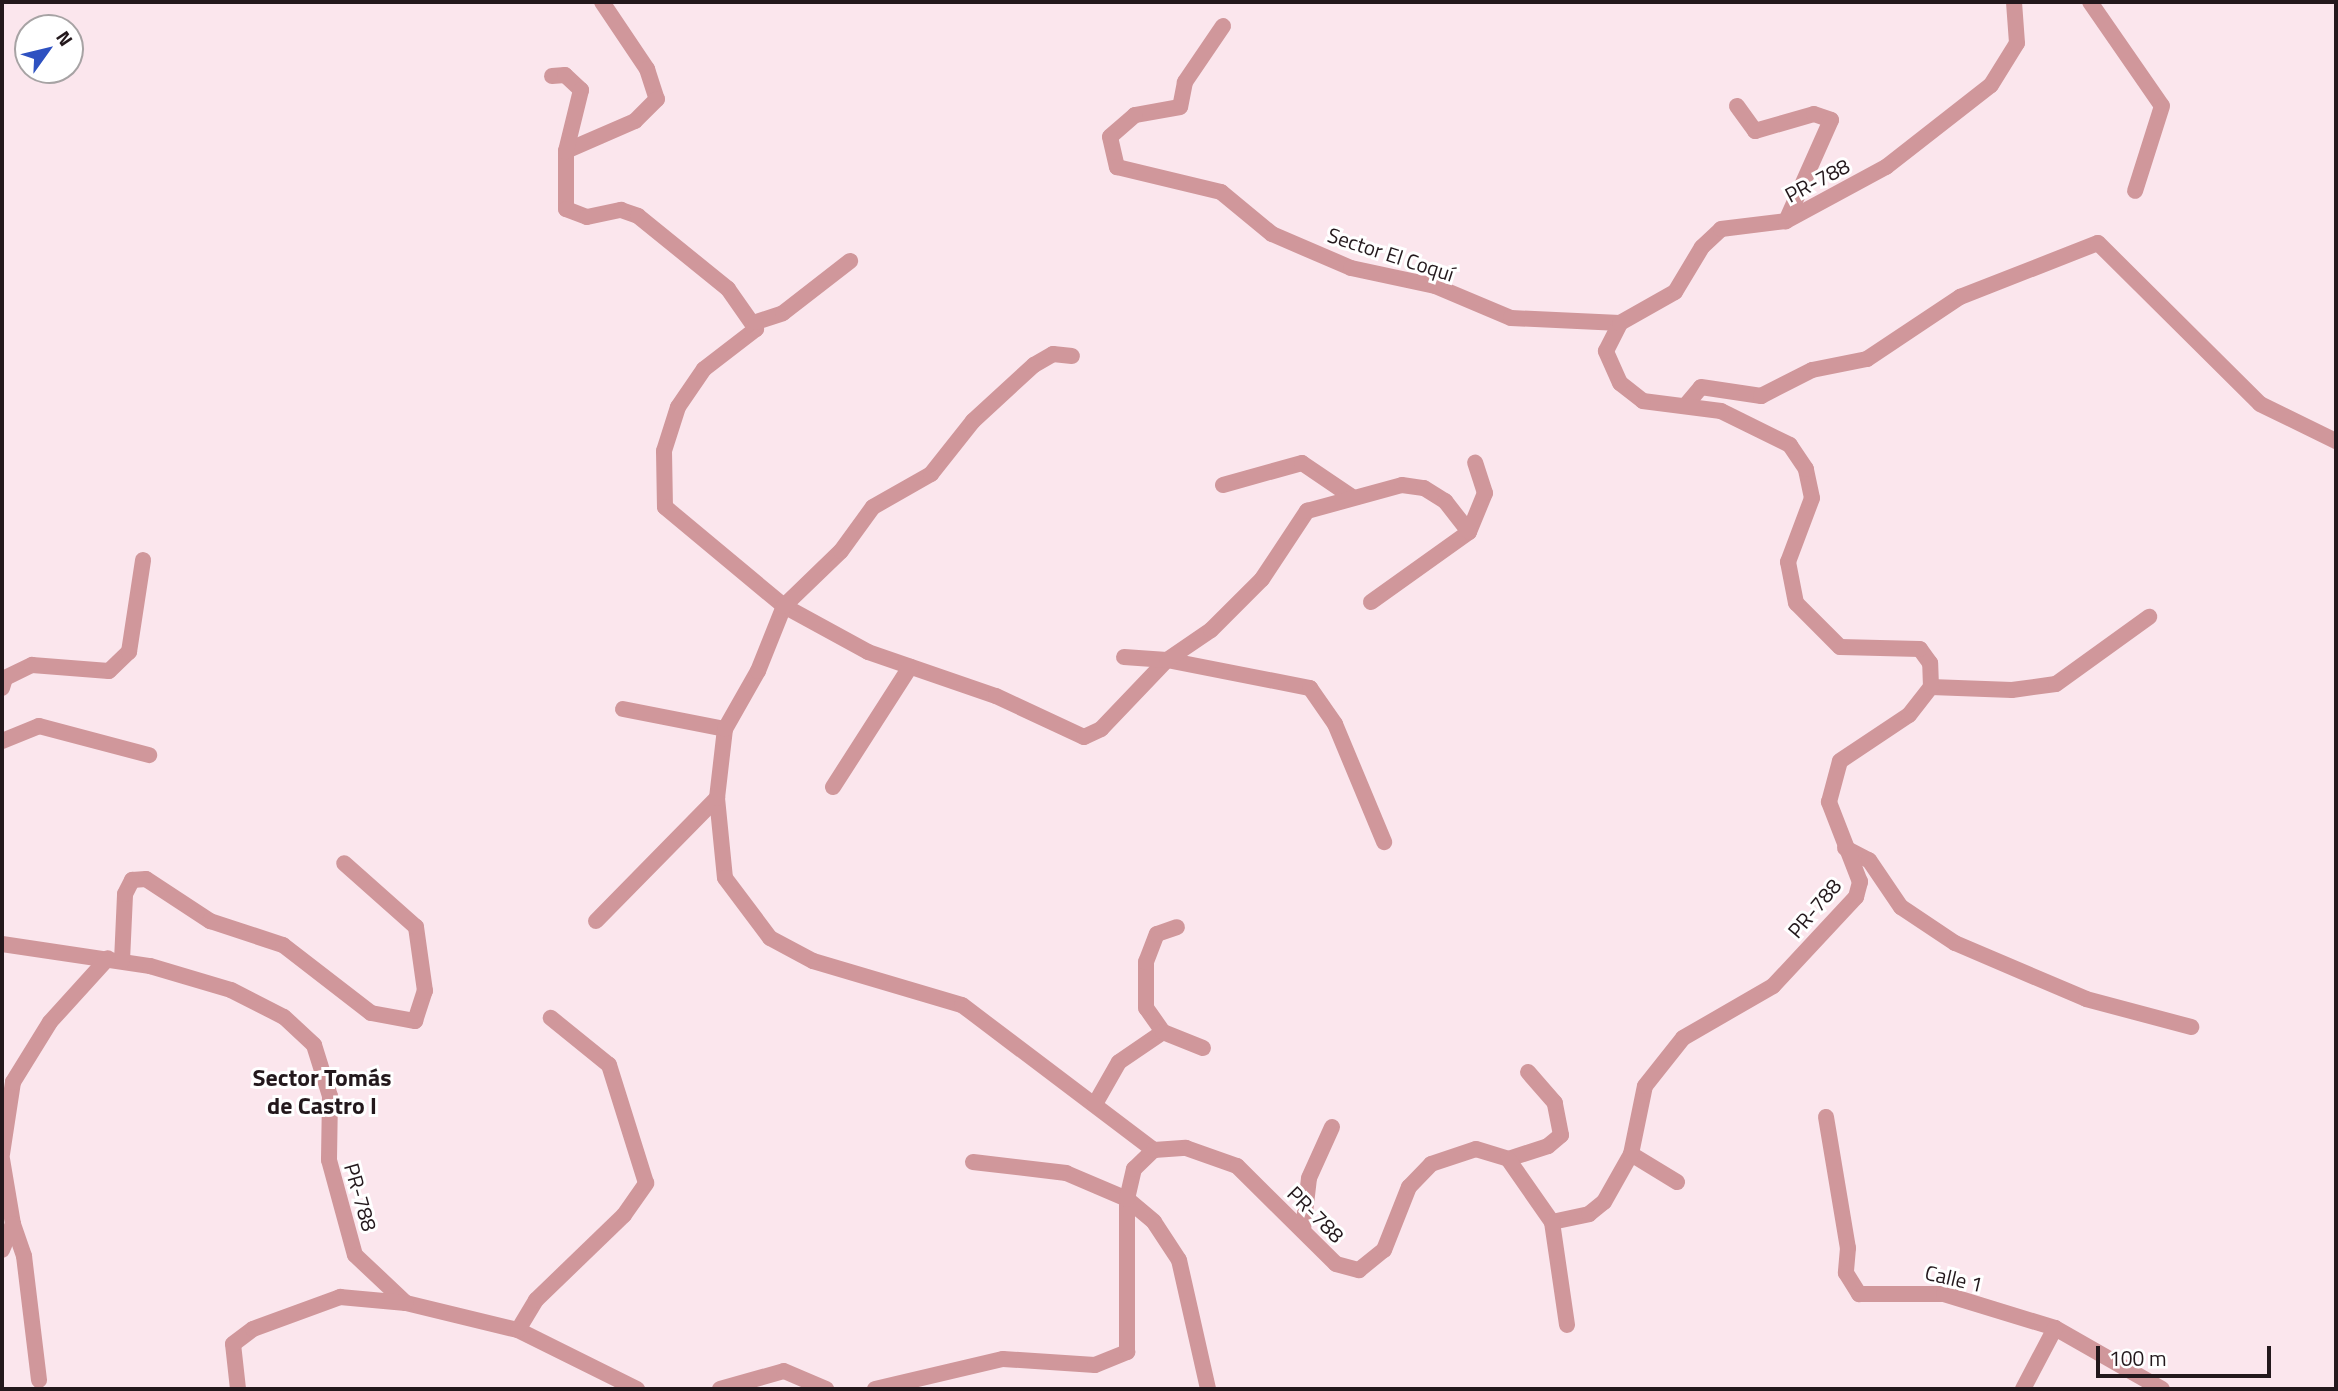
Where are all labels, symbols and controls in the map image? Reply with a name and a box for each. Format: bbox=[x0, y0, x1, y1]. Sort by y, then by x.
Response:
north arrow bbox=[14, 14, 84, 84]
text: N bbox=[49, 25, 81, 52]
street label: PR-788 bbox=[1780, 153, 1854, 207]
street label: Sector El Coquí bbox=[1324, 222, 1458, 286]
street label: PR-788 bbox=[1782, 873, 1846, 943]
district label: Sector Tomás de Castro I bbox=[252, 1064, 392, 1120]
street label: PR-788 bbox=[339, 1160, 383, 1234]
street label: PR-788 bbox=[1282, 1180, 1350, 1248]
street label: Calle 1 bbox=[1923, 1259, 1985, 1297]
scale bar bbox=[2100, 1332, 2275, 1376]
text: 100 m bbox=[2109, 1342, 2166, 1374]

